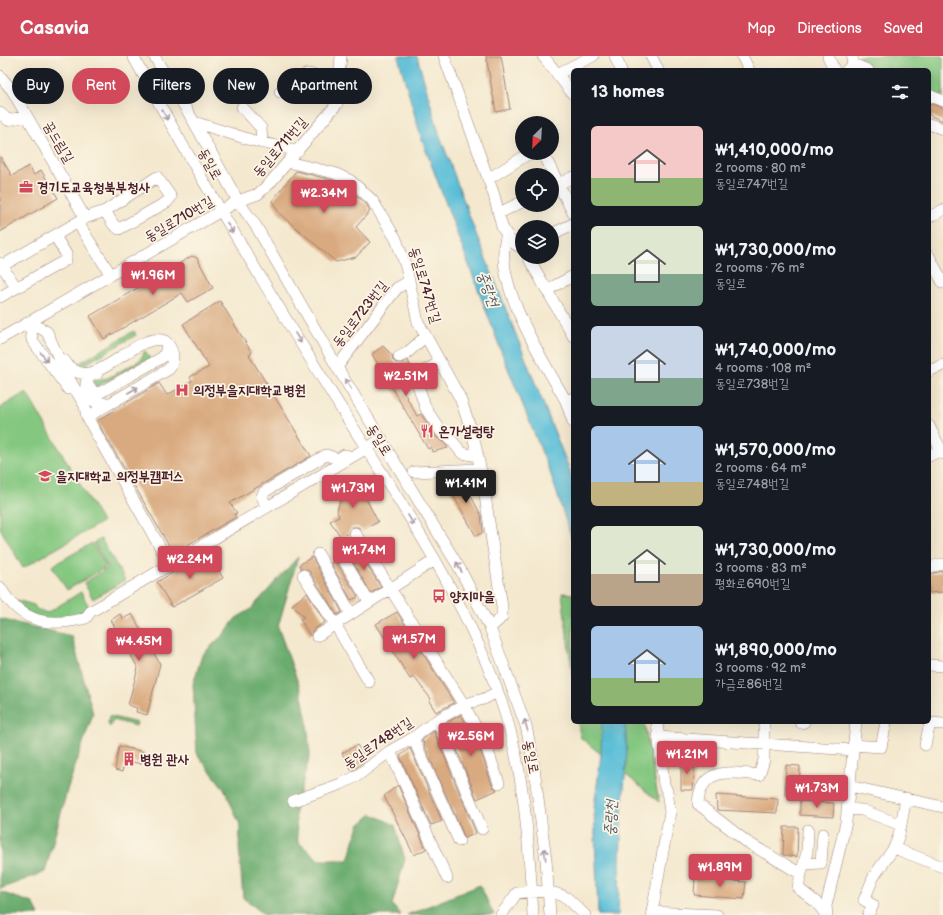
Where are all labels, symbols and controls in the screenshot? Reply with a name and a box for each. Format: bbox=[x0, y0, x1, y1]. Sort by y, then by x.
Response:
text: Casavia bbox=[20, 17, 89, 40]
text: Map bbox=[747, 20, 775, 37]
text: Directions bbox=[797, 20, 862, 37]
text: Saved bbox=[884, 20, 923, 37]
chip: Buy bbox=[12, 68, 64, 104]
chip: Rent bbox=[72, 68, 130, 104]
chip: Filters bbox=[138, 68, 205, 104]
chip: New bbox=[213, 68, 269, 104]
chip: Apartment bbox=[277, 68, 372, 104]
icon: filters bbox=[889, 81, 911, 103]
text: 13 homes bbox=[591, 82, 664, 102]
one-way arrow bbox=[162, 109, 170, 121]
street label: 동일로711번길 bbox=[249, 113, 311, 181]
north arrow bbox=[515, 116, 559, 160]
map controls bbox=[515, 116, 559, 264]
street label: 꿈드림길 bbox=[40, 118, 78, 166]
text: ₩1,410,000/mo bbox=[715, 140, 834, 160]
icon: home bbox=[623, 142, 671, 190]
street label: 동일로 bbox=[194, 145, 226, 183]
text: 2 rooms · 80 m² bbox=[715, 160, 806, 176]
button: locate bbox=[515, 168, 559, 212]
text: 동일로747번길 bbox=[715, 176, 788, 192]
office icon: 경기도교육청북부청사 bbox=[18, 179, 34, 195]
place label: 경기도교육청북부청사 bbox=[37, 179, 150, 196]
pin: ₩2.34M bbox=[291, 180, 357, 214]
text: ₩2.34M bbox=[301, 185, 347, 201]
street label: 동일로710번길 bbox=[141, 192, 217, 246]
button: layers bbox=[515, 220, 559, 264]
one-way arrow bbox=[226, 222, 234, 233]
text: ₩1,730,000/mo bbox=[715, 240, 836, 260]
icon: home bbox=[623, 242, 671, 290]
street label: 동일로747번길 bbox=[405, 245, 445, 326]
text: 2 rooms · 76 m² bbox=[715, 260, 805, 276]
pin: ₩1.96M bbox=[120, 262, 186, 296]
text: ₩1.96M bbox=[131, 267, 175, 283]
water label: 중랑천 bbox=[473, 269, 504, 311]
text: 동일로 bbox=[715, 276, 746, 292]
street label: 동일로723번길 bbox=[329, 277, 392, 351]
one-way arrow bbox=[294, 332, 302, 343]
text: ₩1,740,000/mo bbox=[715, 340, 836, 360]
icon: home bbox=[623, 342, 671, 390]
one-way arrow bbox=[40, 352, 48, 363]
text: 4 rooms · 108 m² bbox=[715, 360, 811, 376]
pin: ₩2.51M bbox=[373, 363, 439, 397]
text: ₩2.51M bbox=[384, 368, 428, 384]
text: 동일로738번길 bbox=[715, 376, 789, 392]
one-way arrow bbox=[344, 378, 352, 390]
hospital icon: 의정부을지대학교병원 bbox=[174, 382, 190, 398]
place label: 의정부을지대학교병원 bbox=[193, 382, 306, 399]
one-way arrow bbox=[127, 386, 138, 394]
street label: 동일로 bbox=[363, 421, 395, 459]
restaurant icon: 온가설렁탕 bbox=[419, 423, 435, 439]
place label: 온가설렁탕 bbox=[438, 423, 495, 440]
text: ₩1,570,000/mo bbox=[715, 440, 836, 460]
icon: home bbox=[623, 442, 671, 490]
text: 2 rooms · 64 m² bbox=[715, 460, 807, 476]
school or university icon: 을지대학교 의정부캠퍼스 bbox=[37, 468, 53, 484]
place label: 을지대학교 의정부캠퍼스 bbox=[56, 468, 184, 485]
pin: ₩1.41M bbox=[433, 470, 499, 504]
pin: ₩1.73M bbox=[320, 475, 386, 509]
text: ₩1.41M bbox=[445, 475, 487, 491]
text: 동일로748번길 bbox=[715, 476, 789, 492]
text: ₩1.73M bbox=[331, 480, 375, 496]
one-way arrow bbox=[407, 514, 415, 526]
pin: ₩1.74M bbox=[331, 537, 397, 571]
text: ₩1,730,000/mo bbox=[715, 540, 836, 560]
text: ₩1.74M bbox=[342, 542, 386, 558]
icon: home bbox=[623, 542, 671, 590]
pin: ₩2.24M bbox=[157, 546, 223, 580]
text: ₩2.24M bbox=[167, 551, 213, 567]
text: 3 rooms · 83 m² bbox=[715, 560, 807, 576]
one-way arrow bbox=[454, 562, 462, 574]
text: 평화로690번길 bbox=[715, 576, 790, 592]
bus stop icon: 양지마을 bbox=[431, 588, 447, 604]
place label: 양지마을 bbox=[450, 588, 495, 605]
pin: ₩1.57M bbox=[381, 626, 447, 660]
pin: ₩4.45M bbox=[106, 628, 172, 662]
text: ₩1.57M bbox=[392, 631, 436, 647]
text: ₩4.45M bbox=[116, 633, 162, 649]
text: ₩1,890,000/mo bbox=[715, 640, 837, 660]
icon: home bbox=[623, 642, 671, 690]
text: 3 rooms · 92 m² bbox=[715, 660, 806, 676]
text: 가금로86번길 bbox=[715, 676, 783, 692]
street label: 동일로748번길 bbox=[340, 713, 416, 772]
one-way arrow bbox=[522, 719, 529, 732]
pin: ₩2.56M bbox=[438, 723, 504, 757]
text: ₩2.56M bbox=[448, 728, 494, 744]
street label: 동일로 bbox=[519, 739, 543, 775]
pin: ₩1.21M bbox=[654, 741, 720, 775]
text: ₩1.21M bbox=[666, 746, 708, 762]
building icon: 병원 관사 bbox=[121, 751, 137, 767]
place label: 병원 관사 bbox=[140, 751, 190, 768]
pin: ₩1.73M bbox=[784, 775, 850, 809]
text: ₩1.73M bbox=[795, 780, 839, 796]
water label: 중랑천 bbox=[601, 797, 622, 837]
one-way arrow bbox=[541, 848, 549, 861]
pin: ₩1.89M bbox=[687, 854, 753, 888]
text: ₩1.89M bbox=[698, 859, 742, 875]

